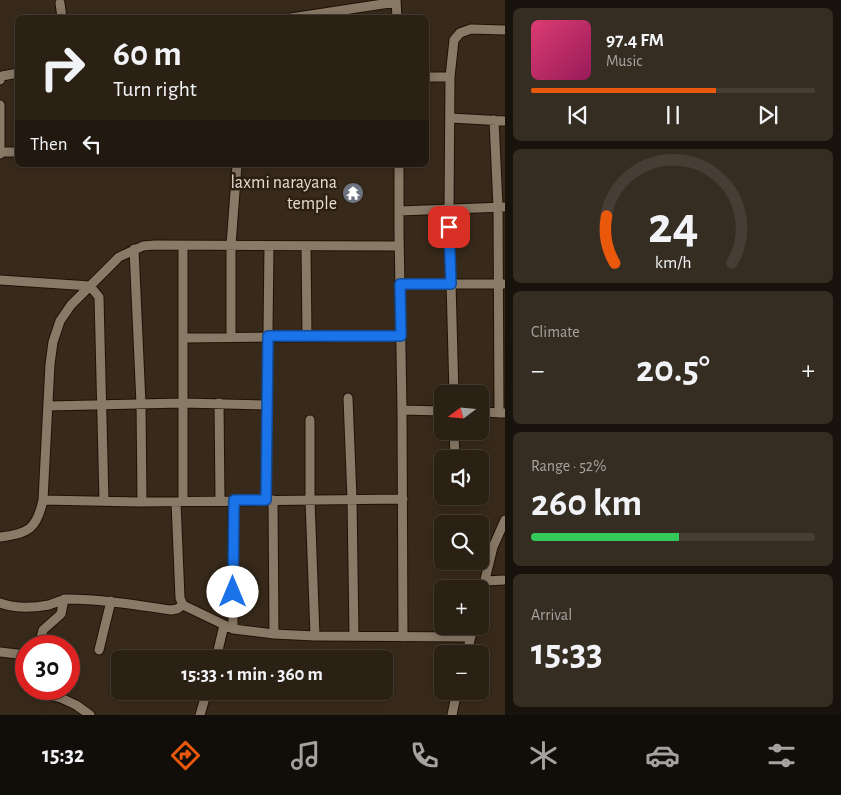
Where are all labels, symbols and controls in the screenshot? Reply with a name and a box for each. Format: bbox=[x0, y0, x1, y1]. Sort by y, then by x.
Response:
text: 97.4 FM bbox=[606, 31, 664, 50]
icon: right bbox=[30, 35, 95, 100]
text: 60 m bbox=[113, 37, 182, 72]
text: Music bbox=[606, 53, 642, 69]
text: Turn right bbox=[113, 78, 197, 100]
icon: previous bbox=[564, 101, 592, 129]
icon: pause bbox=[659, 101, 687, 129]
icon: next bbox=[754, 101, 782, 129]
icon: left bbox=[78, 130, 106, 158]
text: Then bbox=[30, 135, 68, 154]
place label: laxmi narayana temple bbox=[230, 174, 337, 213]
temple icon: laxmi narayana temple bbox=[341, 181, 365, 205]
text: 24 bbox=[648, 200, 698, 252]
pin bbox=[428, 206, 470, 248]
icon: arrive bbox=[435, 213, 463, 241]
text: km/h bbox=[655, 254, 691, 272]
text: Climate bbox=[531, 324, 580, 340]
text: 20.5° bbox=[636, 351, 710, 389]
text: − bbox=[531, 357, 544, 385]
text: + bbox=[802, 357, 815, 385]
north arrow bbox=[434, 385, 489, 440]
map controls bbox=[434, 385, 489, 700]
button: sound bbox=[434, 450, 489, 505]
text: Range · 52% bbox=[531, 458, 606, 474]
text: 260 km bbox=[531, 485, 642, 523]
button: search bbox=[434, 515, 489, 570]
position arrow bbox=[206, 565, 258, 617]
button: + bbox=[434, 580, 489, 635]
text: Arrival bbox=[531, 607, 572, 623]
text: 15:33 bbox=[531, 634, 603, 672]
speed limit sign: 30 bbox=[15, 635, 80, 700]
button: − bbox=[434, 645, 489, 700]
text: 15:33 · 1 min · 360 m bbox=[181, 665, 323, 684]
icon: directions bbox=[168, 738, 203, 773]
icon: music bbox=[288, 738, 323, 773]
icon: phone bbox=[407, 738, 442, 773]
icon: climate bbox=[526, 738, 561, 773]
icon: car bbox=[645, 738, 680, 773]
icon: filters bbox=[764, 738, 799, 773]
text: 15:32 bbox=[42, 744, 84, 766]

